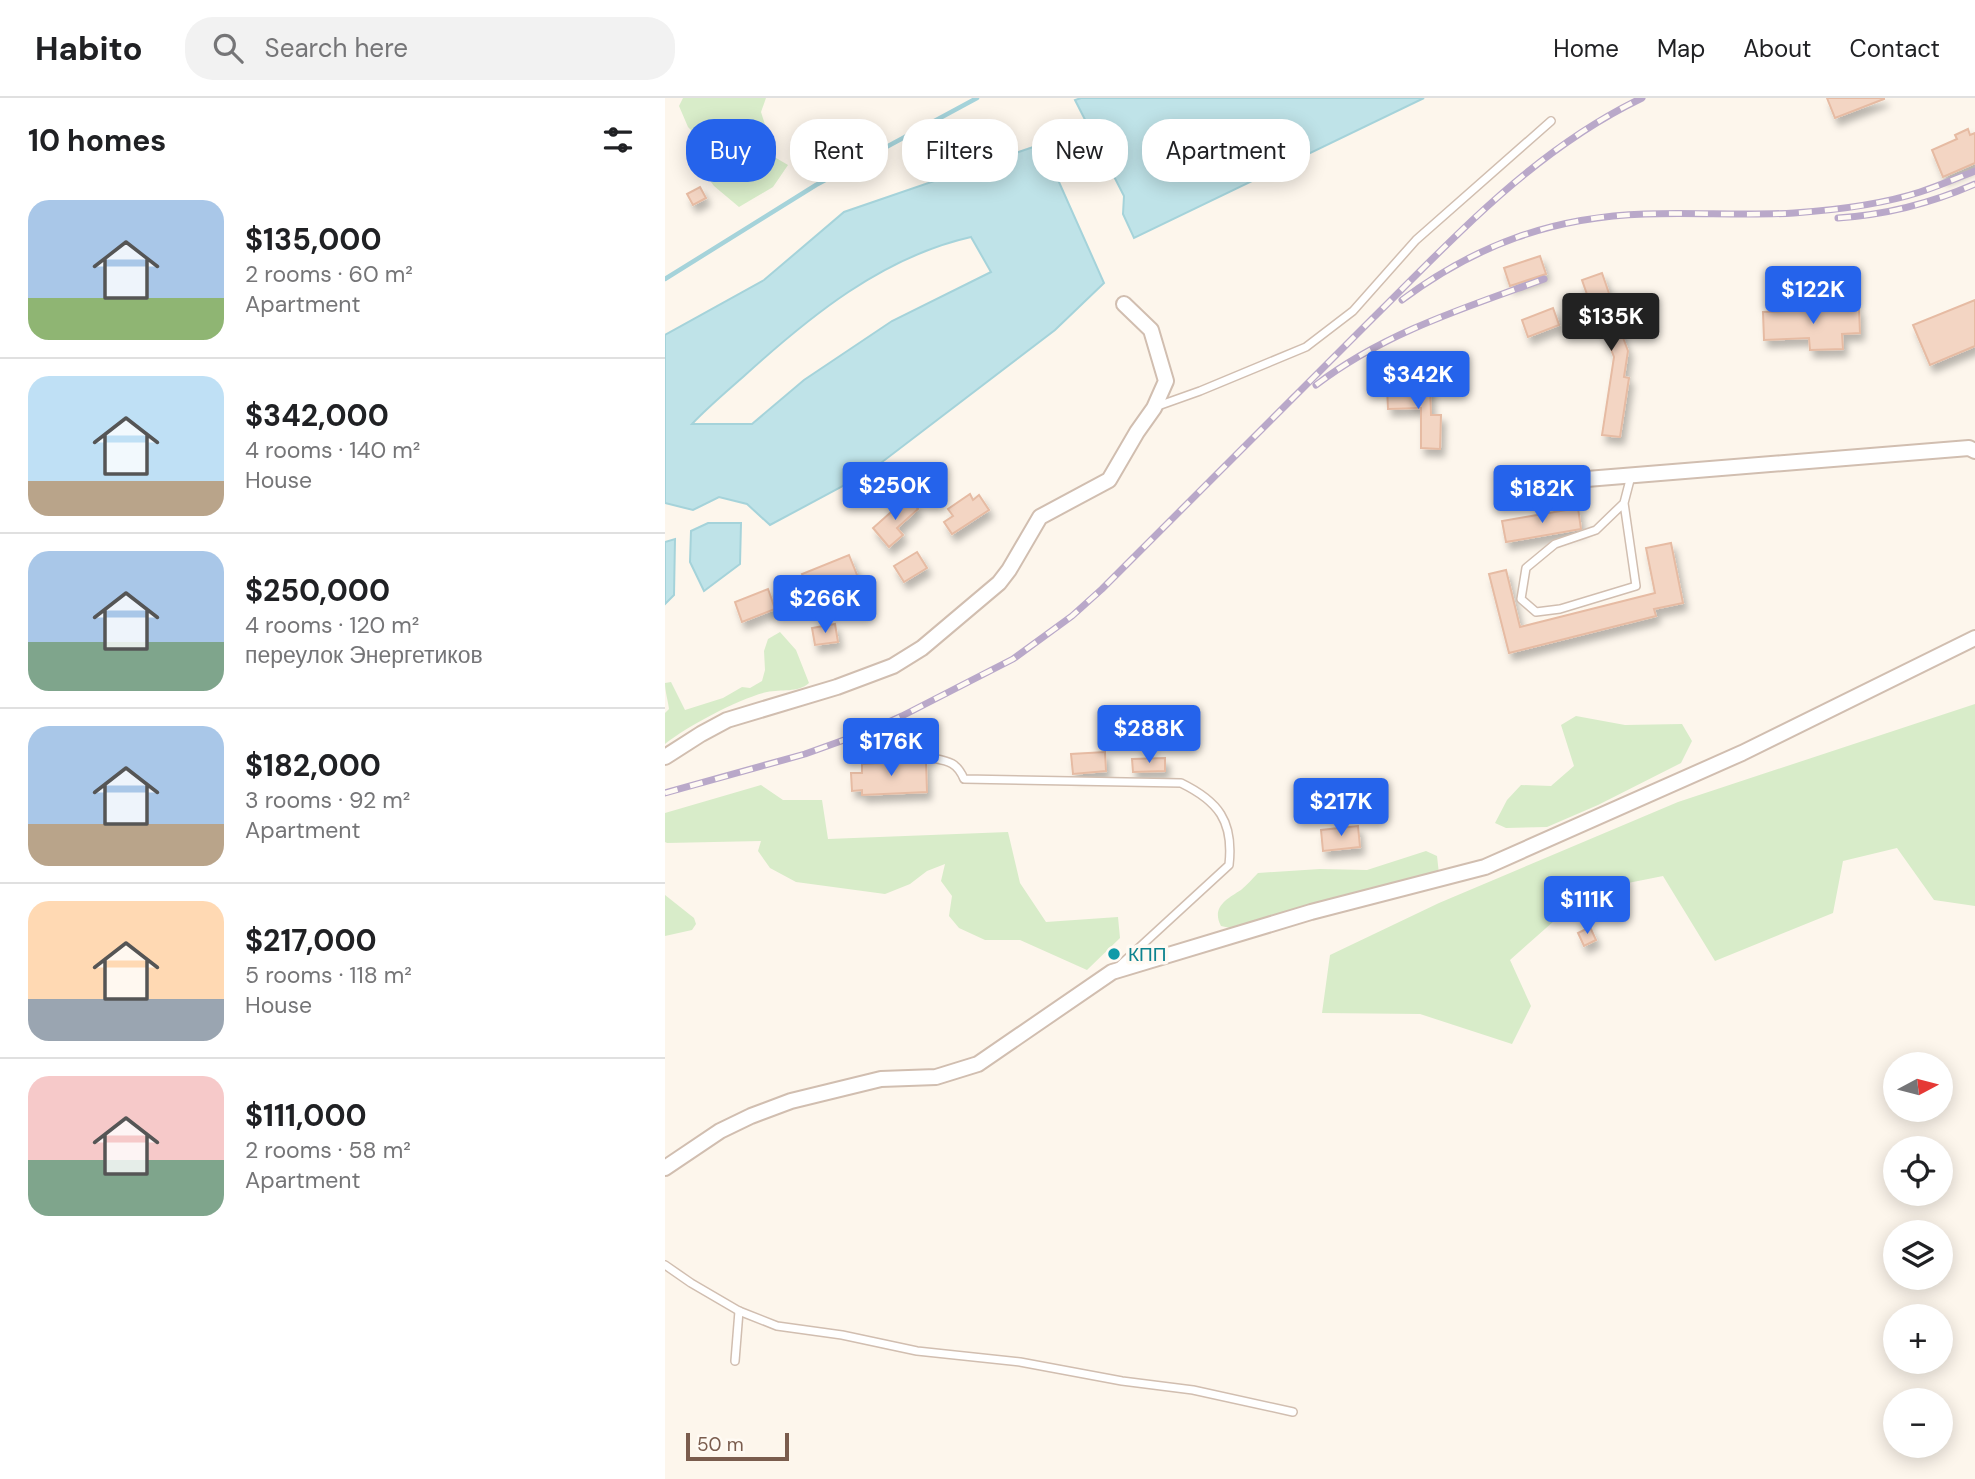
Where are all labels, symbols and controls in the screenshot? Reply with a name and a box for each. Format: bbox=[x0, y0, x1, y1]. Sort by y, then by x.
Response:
search box bbox=[185, 17, 675, 80]
text: Habito bbox=[35, 27, 143, 70]
icon: search bbox=[209, 29, 247, 67]
text: Search here bbox=[265, 31, 408, 65]
text: Home bbox=[1553, 33, 1619, 64]
text: Map bbox=[1657, 33, 1705, 64]
text: About bbox=[1743, 33, 1812, 64]
text: Contact bbox=[1850, 33, 1940, 64]
chip: Buy bbox=[686, 119, 776, 182]
chip: Rent bbox=[790, 119, 888, 182]
chip: Filters bbox=[902, 119, 1018, 182]
chip: New bbox=[1032, 119, 1128, 182]
chip: Apartment bbox=[1142, 119, 1310, 182]
text: 10 homes bbox=[28, 121, 166, 160]
icon: filters bbox=[599, 121, 637, 159]
text: $135,000 bbox=[245, 220, 382, 259]
icon: home bbox=[84, 228, 168, 312]
text: 2 rooms · 60 m² bbox=[245, 259, 413, 289]
pin: $122K bbox=[1764, 266, 1862, 326]
text: $122K bbox=[1781, 274, 1845, 304]
text: Apartment bbox=[245, 289, 360, 319]
pin: $135K bbox=[1562, 294, 1660, 353]
text: $135K bbox=[1578, 301, 1644, 331]
pin: $342K bbox=[1369, 352, 1467, 411]
text: $342K bbox=[1382, 359, 1454, 389]
text: $342,000 bbox=[245, 396, 389, 435]
icon: home bbox=[84, 404, 168, 488]
text: 4 rooms · 140 m² bbox=[245, 435, 420, 465]
pin: $250K bbox=[846, 462, 944, 522]
text: House bbox=[245, 465, 312, 495]
pin: $182K bbox=[1493, 466, 1591, 525]
text: $250K bbox=[859, 470, 931, 500]
text: $182K bbox=[1510, 473, 1574, 503]
text: $250,000 bbox=[245, 571, 390, 610]
pin: $266K bbox=[776, 575, 874, 635]
icon: home bbox=[84, 579, 168, 663]
text: $266K bbox=[789, 583, 861, 613]
text: 4 rooms · 120 m² bbox=[245, 610, 419, 640]
text: переулок Энергетиков bbox=[245, 640, 483, 670]
pin: $288K bbox=[1100, 706, 1198, 765]
text: $288K bbox=[1113, 713, 1185, 743]
pin: $176K bbox=[842, 718, 940, 778]
text: $176K bbox=[859, 726, 923, 756]
text: $182,000 bbox=[245, 746, 381, 785]
icon: home bbox=[84, 754, 168, 838]
pin: $217K bbox=[1292, 778, 1390, 838]
text: 3 rooms · 92 m² bbox=[245, 785, 410, 815]
text: $217K bbox=[1310, 786, 1372, 816]
text: Apartment bbox=[245, 815, 360, 845]
pin: $111K bbox=[1538, 876, 1636, 936]
text: $111K bbox=[1560, 884, 1614, 914]
text: $217,000 bbox=[245, 921, 377, 960]
icon: home bbox=[84, 929, 168, 1013]
place label: КПП bbox=[1128, 942, 1166, 967]
marker: КПП bbox=[1106, 946, 1122, 962]
text: 5 rooms · 118 m² bbox=[245, 960, 412, 990]
text: House bbox=[245, 990, 312, 1020]
north arrow bbox=[1883, 1052, 1953, 1122]
map controls bbox=[1883, 1052, 1953, 1458]
text: $111,000 bbox=[245, 1096, 367, 1135]
icon: home bbox=[84, 1104, 168, 1188]
text: 2 rooms · 58 m² bbox=[245, 1135, 411, 1165]
button: locate bbox=[1883, 1136, 1953, 1206]
text: Apartment bbox=[245, 1165, 360, 1195]
button: layers bbox=[1883, 1220, 1953, 1290]
button: + bbox=[1883, 1304, 1953, 1374]
button: − bbox=[1883, 1388, 1953, 1458]
scale bar bbox=[686, 1430, 789, 1462]
text: 50 m bbox=[697, 1432, 744, 1457]

